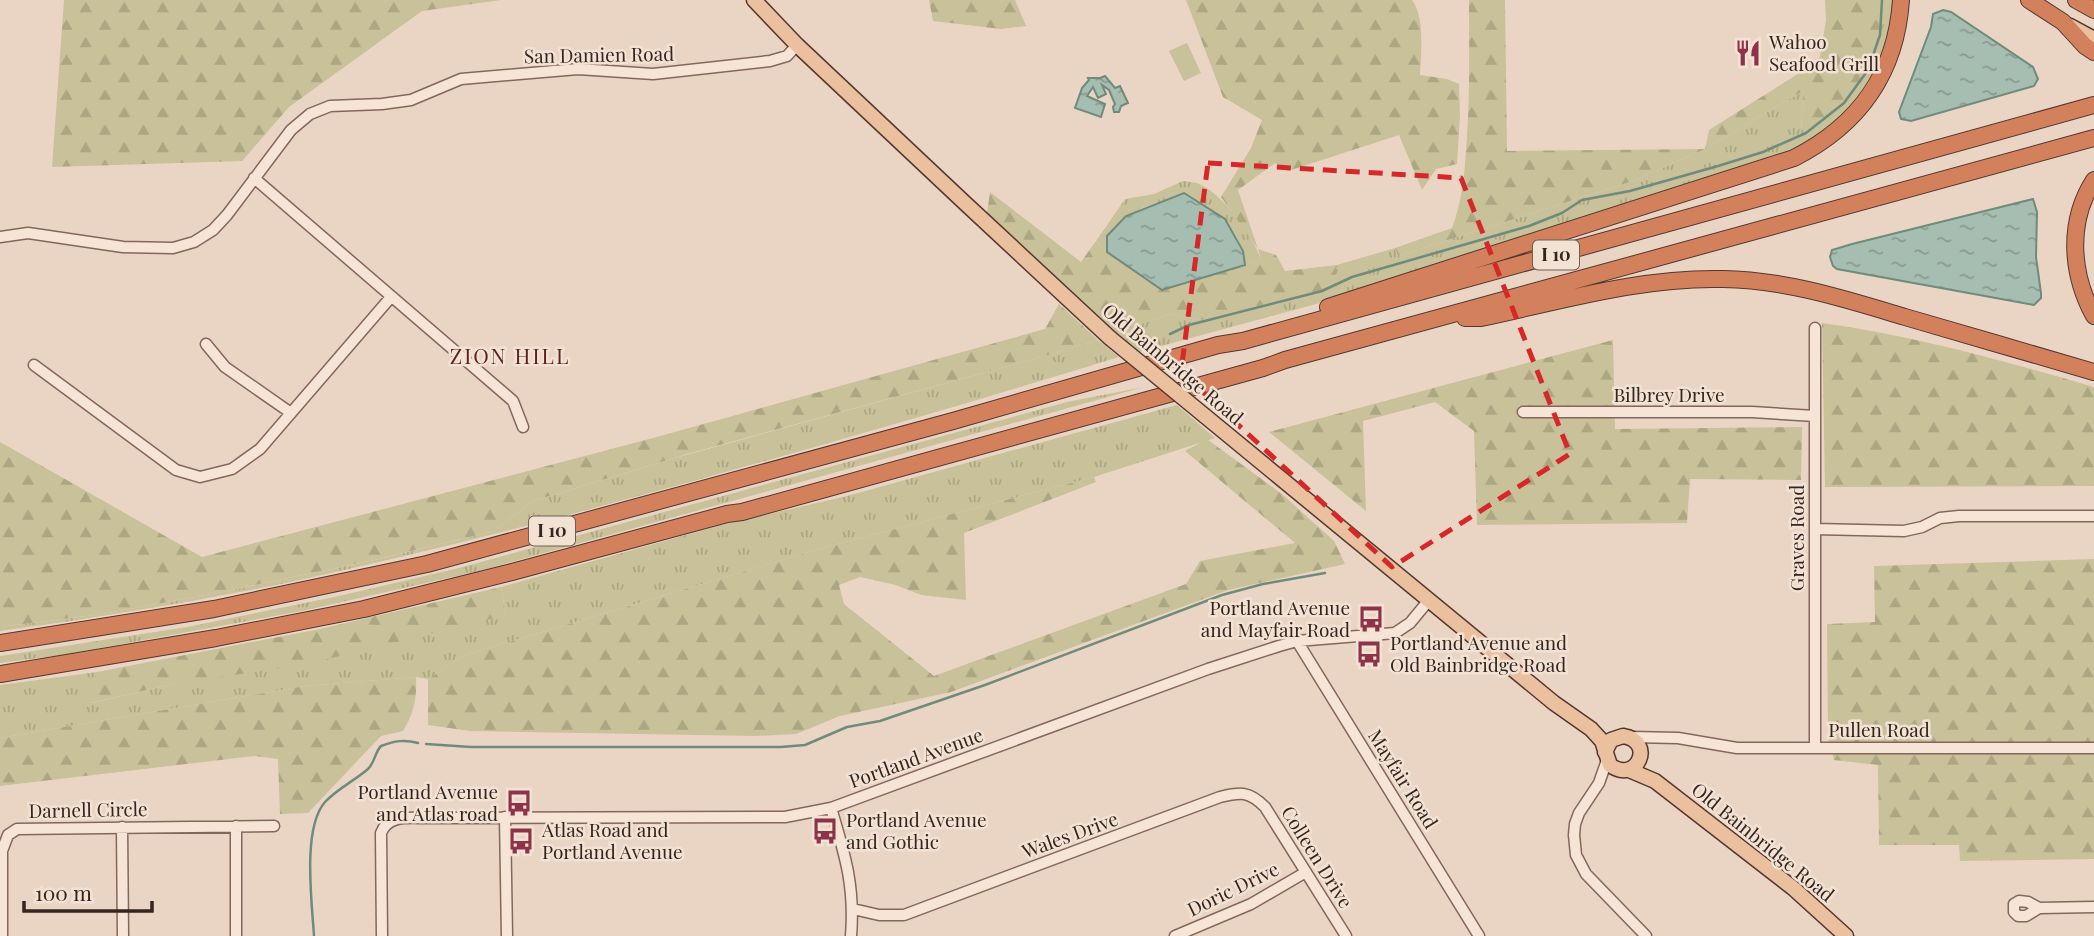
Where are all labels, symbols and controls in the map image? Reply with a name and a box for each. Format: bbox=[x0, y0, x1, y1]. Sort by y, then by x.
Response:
place label: Wahoo Seafood Grill bbox=[1768, 28, 1880, 76]
restaurant icon: Wahoo Seafood Grill bbox=[1733, 38, 1763, 68]
street label: San Damien Road bbox=[524, 40, 674, 68]
road number: I 10 bbox=[1533, 241, 1579, 270]
street label: Old Bainbridge Road bbox=[1098, 297, 1250, 430]
district label: ZION HILL bbox=[450, 341, 570, 369]
street label: Bilbrey Drive bbox=[1613, 381, 1725, 407]
street label: Graves Road bbox=[1783, 485, 1809, 591]
road number: I 10 bbox=[529, 516, 575, 546]
place label: Portland Avenue and Mayfair Road bbox=[1201, 594, 1350, 642]
bus stop icon: Portland Avenue and Mayfair Road bbox=[1356, 604, 1386, 634]
place label: Portland Avenue and Old Bainbridge Road bbox=[1390, 629, 1567, 677]
bus stop icon: Portland Avenue and Old Bainbridge Road bbox=[1354, 639, 1384, 669]
street label: Pullen Road bbox=[1828, 716, 1930, 742]
street label: Portland Avenue bbox=[845, 721, 986, 793]
street label: Mayfair Road bbox=[1363, 724, 1445, 833]
street label: Old Bainbridge Road bbox=[1687, 776, 1840, 907]
place label: Portland Avenue and Atlas road bbox=[357, 778, 498, 826]
bus stop icon: Portland Avenue and Atlas road bbox=[504, 788, 534, 818]
street label: Darnell Circle bbox=[28, 795, 148, 823]
street label: Colleen Drive bbox=[1276, 800, 1360, 912]
street label: Wales Drive bbox=[1017, 805, 1121, 864]
place label: Portland Avenue and Gothic bbox=[846, 806, 987, 854]
place label: Atlas Road and Portland Avenue bbox=[541, 816, 683, 864]
bus stop icon: Portland Avenue and Gothic bbox=[810, 816, 840, 846]
bus stop icon: Atlas Road and Portland Avenue bbox=[506, 826, 536, 856]
street label: Doric Drive bbox=[1183, 855, 1283, 921]
scale bar bbox=[24, 870, 152, 914]
text: 100 m bbox=[35, 878, 92, 906]

